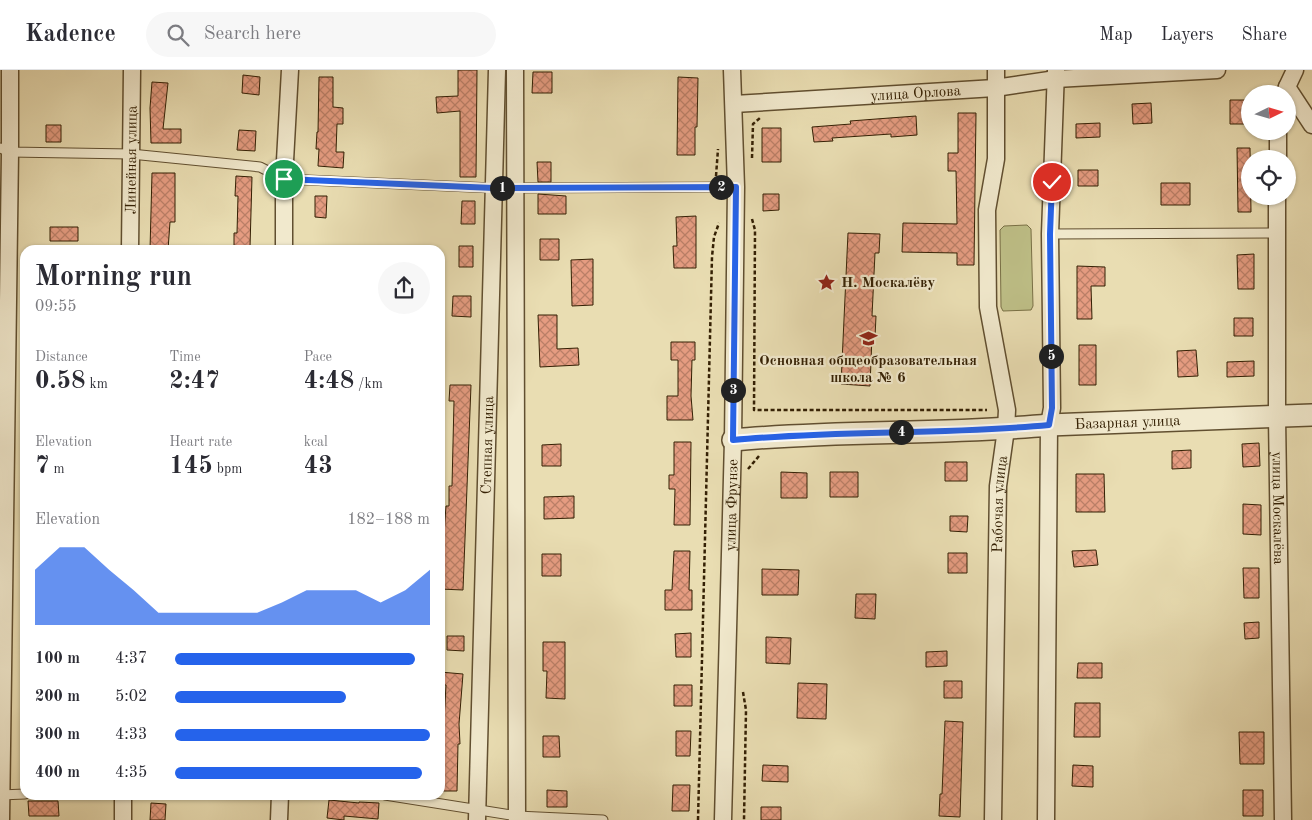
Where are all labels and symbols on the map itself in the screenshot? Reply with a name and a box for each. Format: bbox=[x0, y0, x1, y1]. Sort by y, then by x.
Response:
street label: улица Орлова bbox=[870, 84, 962, 105]
north arrow bbox=[1241, 85, 1296, 140]
street label: Линейная улица bbox=[124, 105, 141, 215]
pin bbox=[263, 158, 305, 200]
pin bbox=[1031, 161, 1073, 203]
pin: 2 bbox=[708, 174, 734, 200]
pin: 1 bbox=[490, 176, 514, 200]
place icon: Н. Москалёву bbox=[817, 272, 837, 292]
place label: Н. Москалёву bbox=[841, 276, 936, 291]
school or university icon: Основная общеобразовательная школа № 6 bbox=[858, 329, 878, 349]
pin: 5 bbox=[1038, 344, 1064, 368]
place label: Основная общеобразовательная школа № 6 bbox=[759, 354, 977, 386]
pin: 3 bbox=[720, 378, 746, 402]
street label: Степная улица bbox=[480, 395, 497, 495]
street label: Базарная улица bbox=[1074, 414, 1181, 433]
pin: 4 bbox=[888, 420, 914, 444]
street label: улица Москалёва bbox=[1269, 451, 1285, 565]
street label: Рабочая улица bbox=[991, 454, 1011, 553]
street label: улица Фрунзе bbox=[724, 459, 741, 551]

